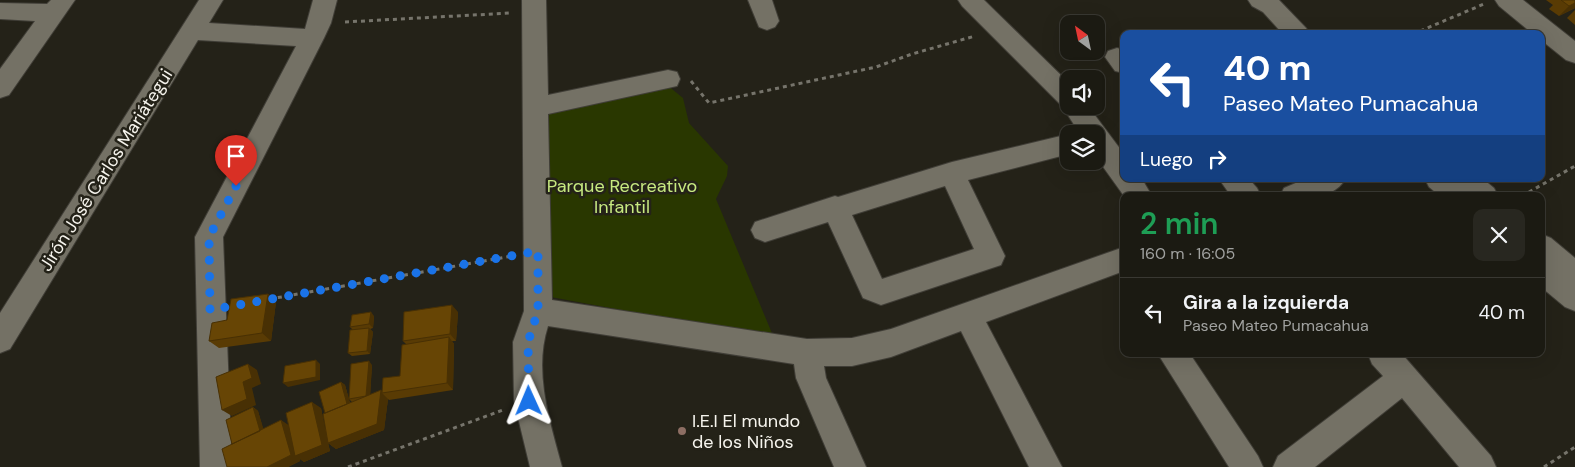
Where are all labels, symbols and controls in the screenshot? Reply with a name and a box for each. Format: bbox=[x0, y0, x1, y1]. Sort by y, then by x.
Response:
north arrow bbox=[1060, 15, 1105, 60]
map controls bbox=[1060, 15, 1105, 170]
text: 40 m bbox=[1223, 45, 1312, 91]
icon: left bbox=[1140, 50, 1205, 115]
street label: Jirón José Carlos Mariátegui bbox=[34, 64, 178, 276]
button: sound bbox=[1060, 70, 1105, 115]
text: Paseo Mateo Pumacahua bbox=[1223, 89, 1478, 118]
button: layers bbox=[1060, 125, 1105, 170]
pin bbox=[215, 135, 257, 186]
icon: arrive bbox=[222, 142, 250, 170]
icon: right bbox=[1203, 145, 1231, 173]
text: Luego bbox=[1140, 147, 1193, 172]
park label: Parque Recreativo Infantil bbox=[547, 174, 697, 219]
text: 2 min bbox=[1140, 204, 1218, 243]
button: close bbox=[1473, 209, 1525, 261]
text: 160 m · 16:05 bbox=[1140, 243, 1235, 264]
text: Gira a la izquierda bbox=[1183, 290, 1349, 315]
icon: left bbox=[1140, 299, 1168, 327]
text: 40 m bbox=[1478, 300, 1525, 325]
text: Paseo Mateo Pumacahua bbox=[1183, 315, 1369, 336]
position arrow bbox=[502, 374, 554, 426]
place label: I.E.I El mundo de los Niños bbox=[692, 409, 800, 454]
marker: I.E.I El mundo de los Niños bbox=[676, 425, 688, 437]

